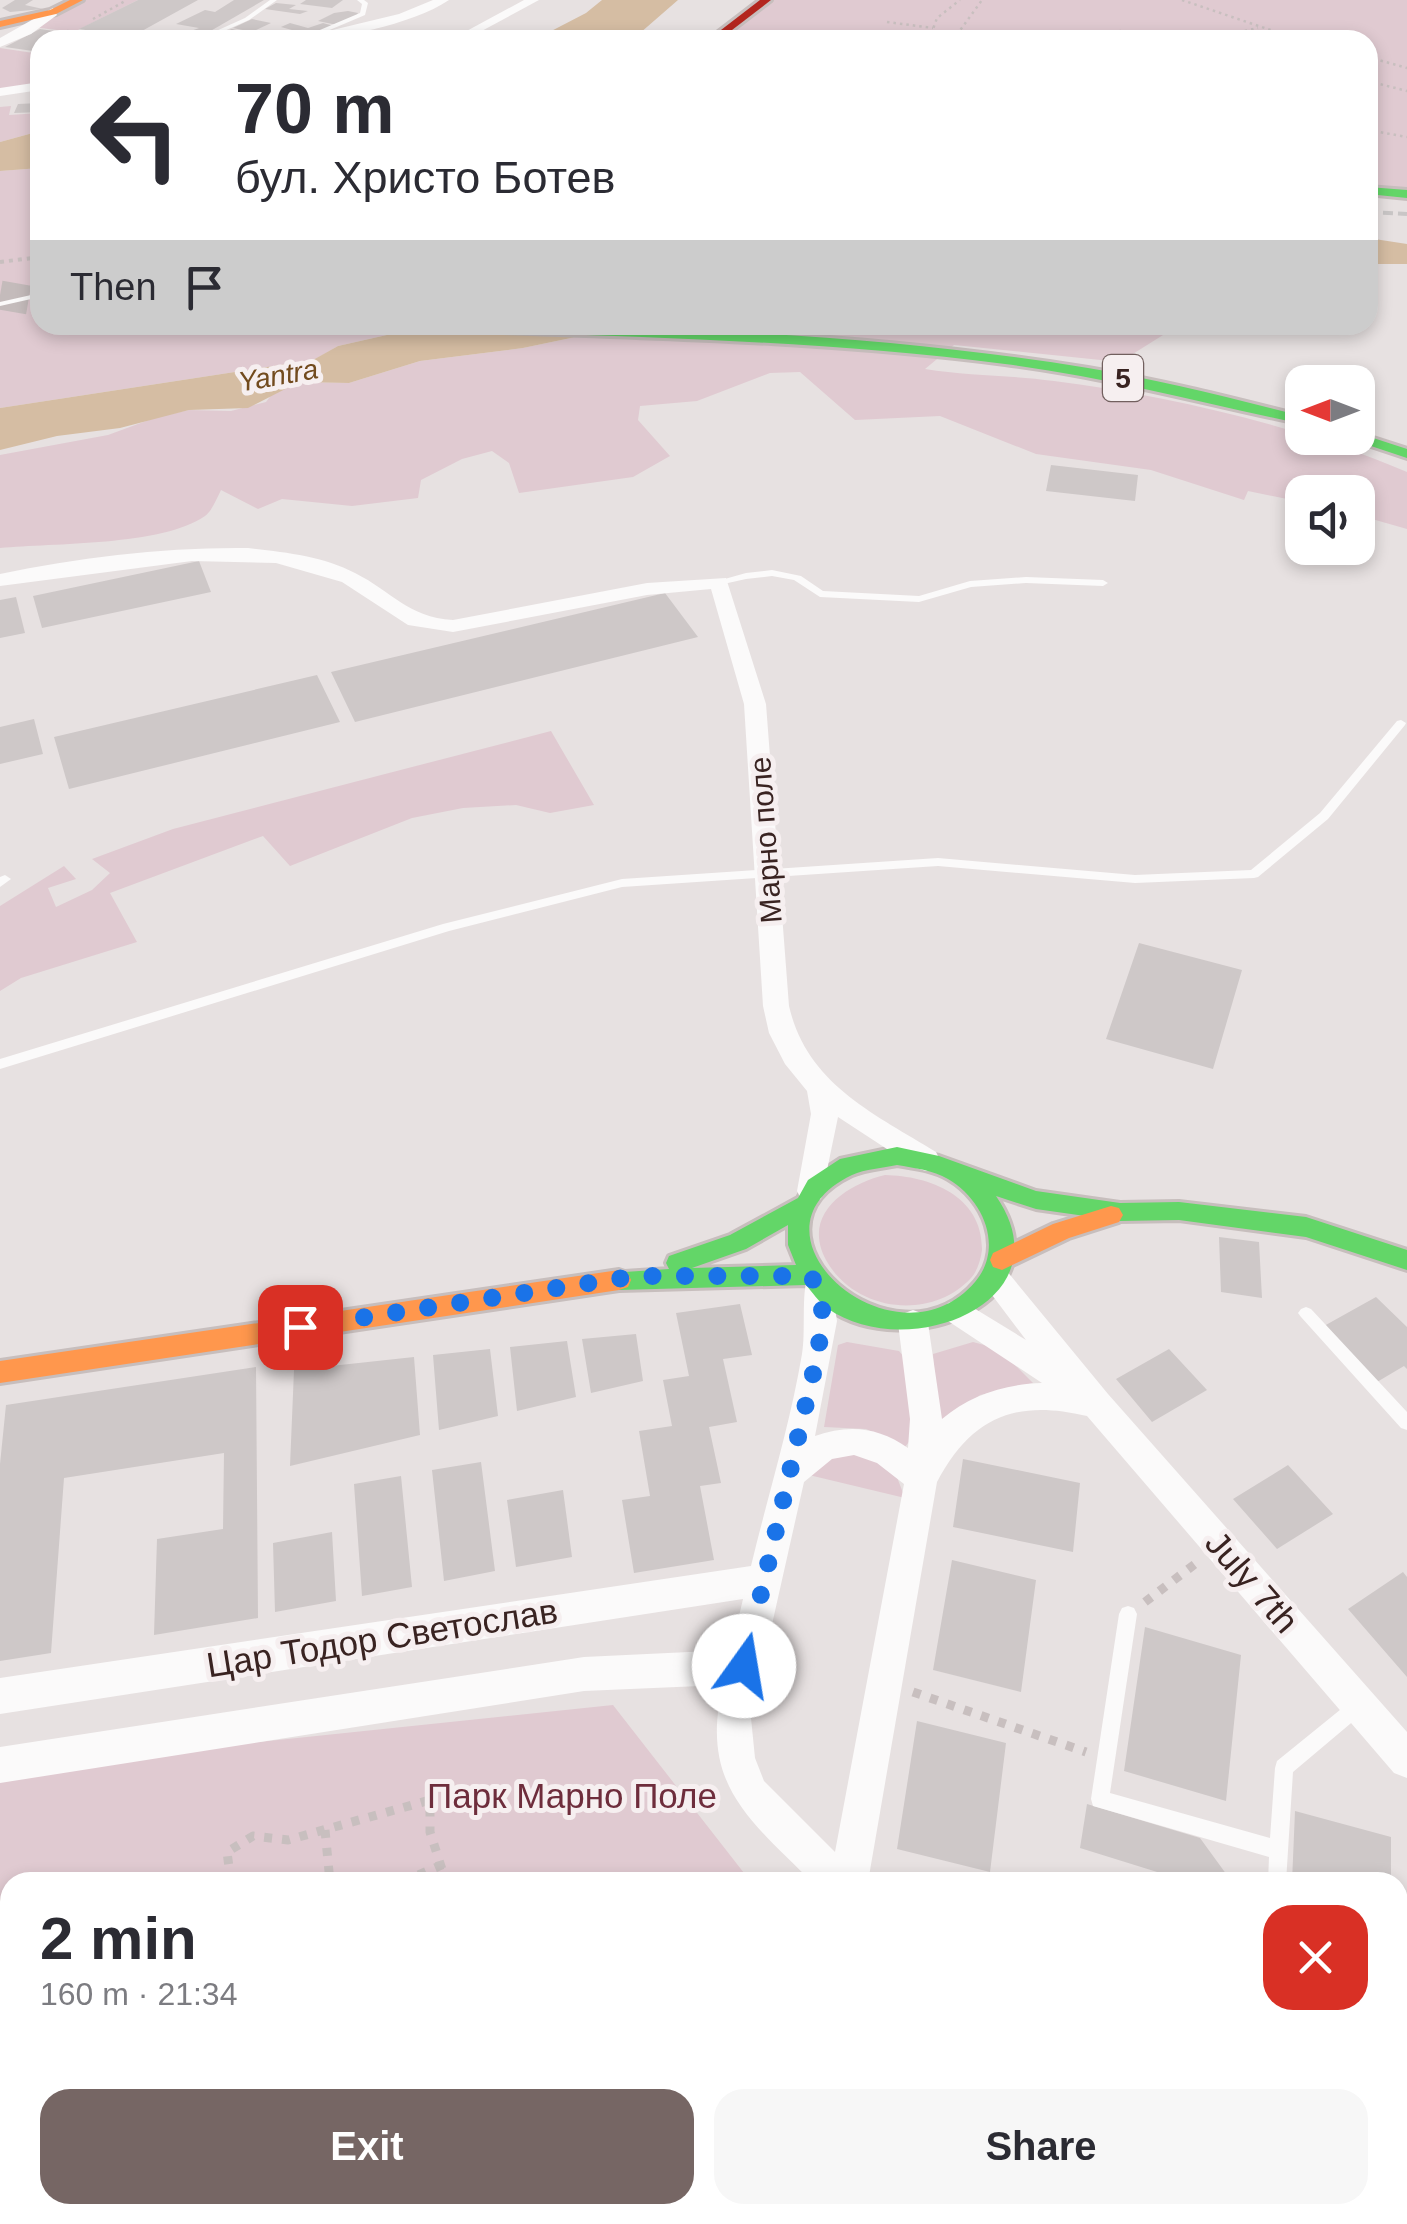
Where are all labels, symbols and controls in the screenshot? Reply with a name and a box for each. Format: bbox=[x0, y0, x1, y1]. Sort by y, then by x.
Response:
icon: left bbox=[70, 70, 200, 200]
text: 70 m bbox=[235, 70, 395, 148]
text: бул. Христо Ботев bbox=[235, 152, 615, 203]
icon: arrive bbox=[177, 260, 232, 315]
text: Then bbox=[70, 266, 157, 308]
water label: Yantra bbox=[236, 353, 320, 398]
road number: 5 bbox=[1103, 355, 1143, 401]
north arrow bbox=[1285, 365, 1375, 455]
map controls bbox=[1285, 365, 1375, 565]
button: sound bbox=[1285, 475, 1375, 565]
street label: Марно поле bbox=[743, 756, 788, 924]
pin bbox=[258, 1285, 343, 1370]
icon: arrive bbox=[273, 1300, 328, 1355]
street label: July 7th bbox=[1198, 1523, 1307, 1640]
street label: Цар Тодор Светослав bbox=[204, 1591, 560, 1685]
position arrow bbox=[692, 1614, 796, 1718]
park label: Парк Марно Поле bbox=[427, 1776, 717, 1815]
text: 2 min bbox=[40, 1905, 197, 1972]
button: close bbox=[1263, 1905, 1368, 2010]
text: 160 m · 21:34 bbox=[40, 1976, 237, 2012]
button: Exit bbox=[40, 2089, 694, 2204]
button: Share bbox=[714, 2089, 1368, 2204]

